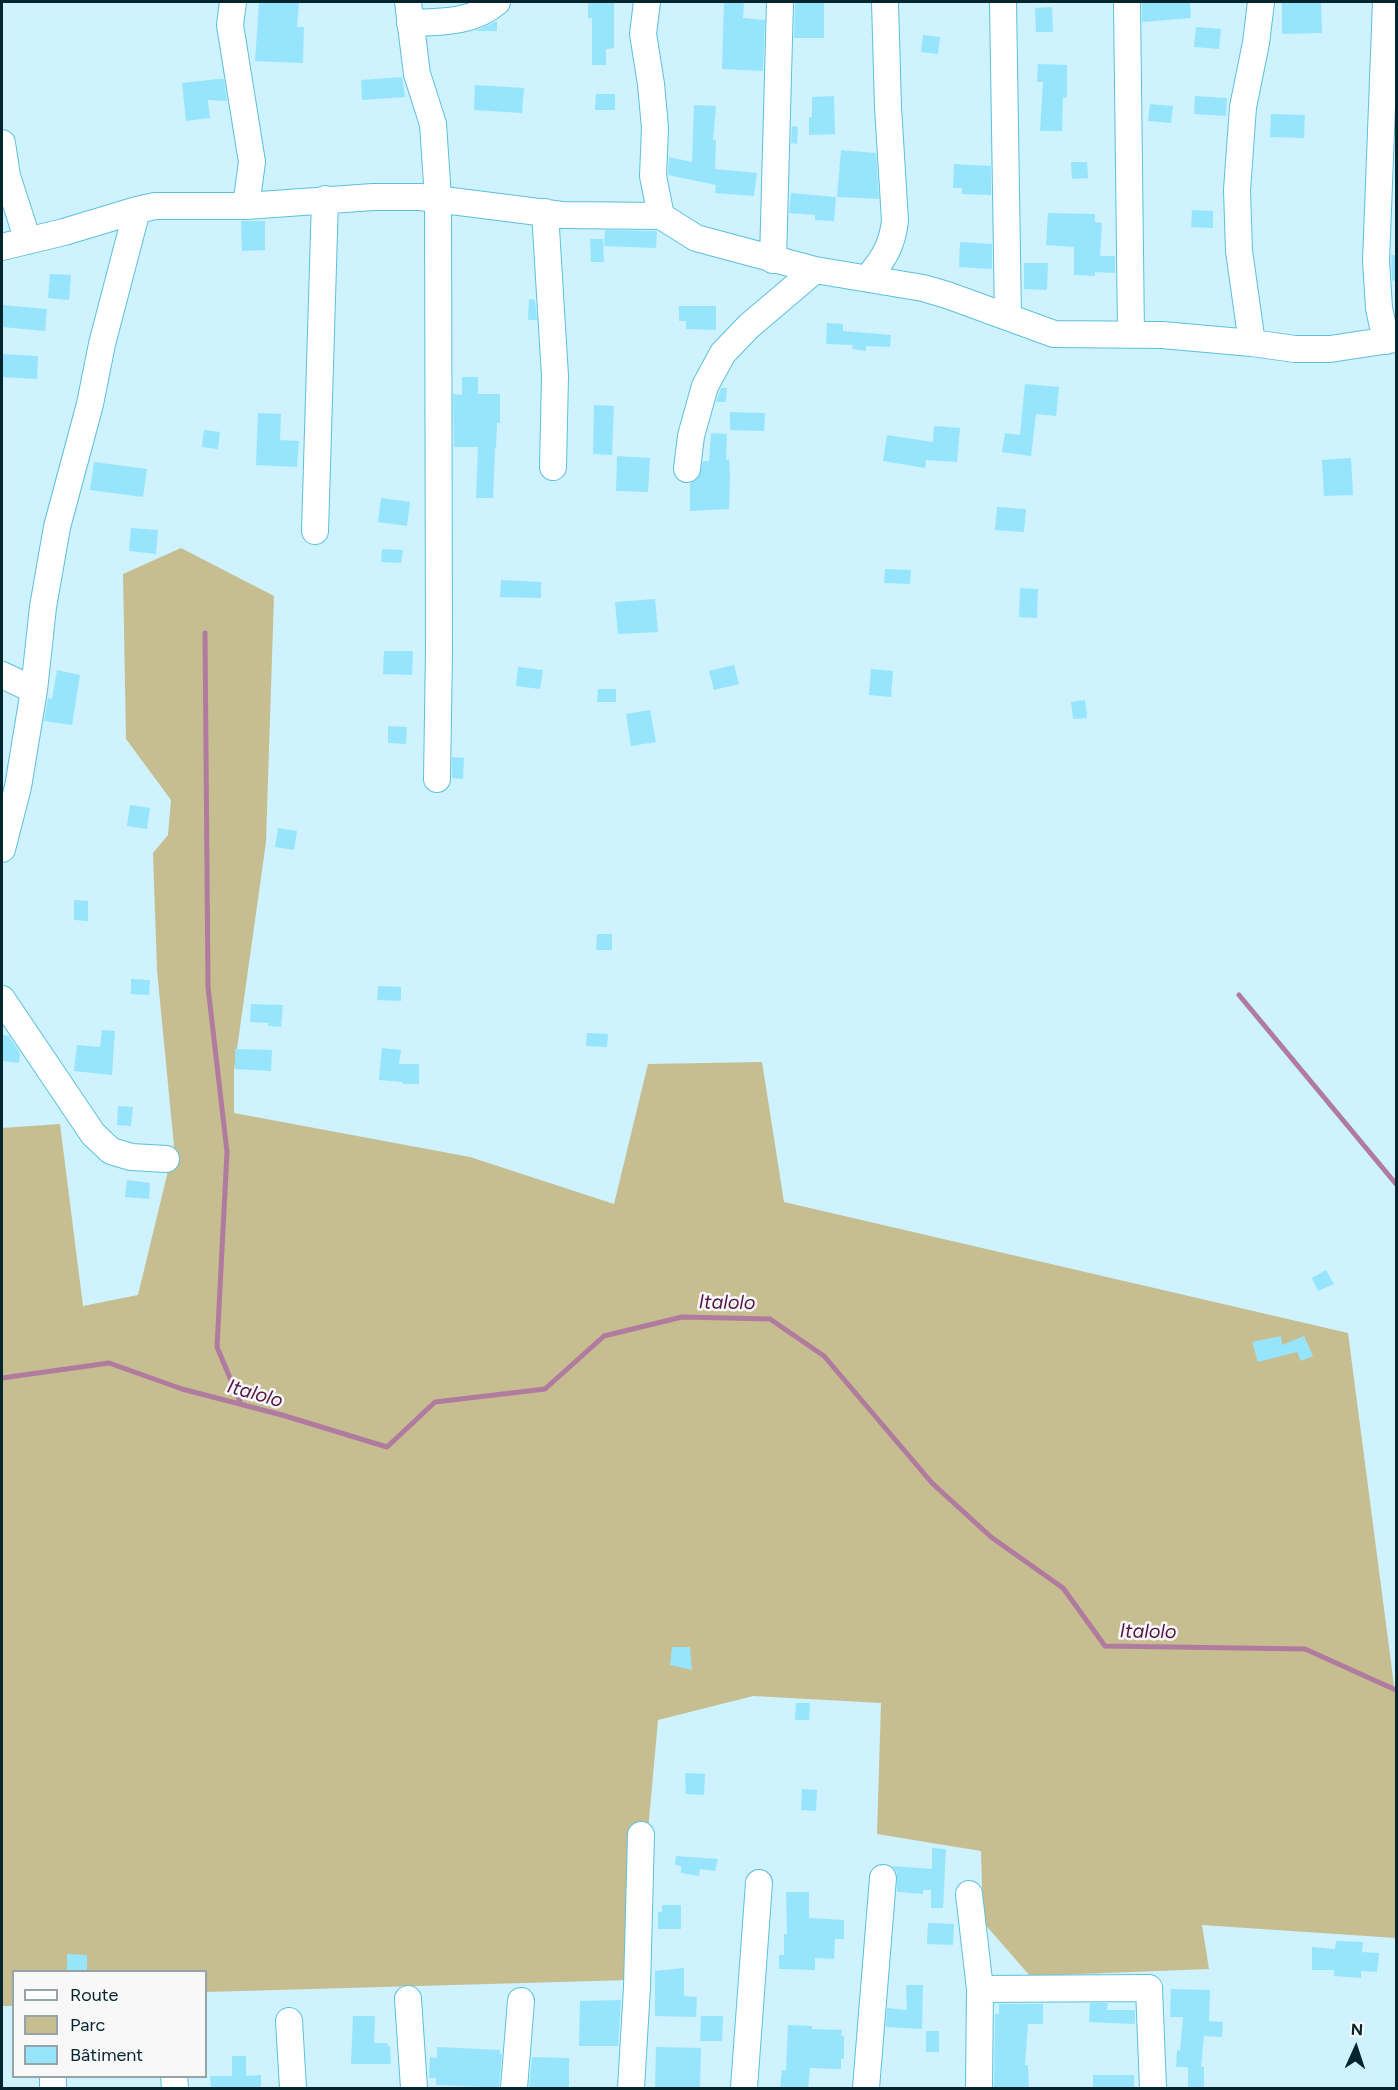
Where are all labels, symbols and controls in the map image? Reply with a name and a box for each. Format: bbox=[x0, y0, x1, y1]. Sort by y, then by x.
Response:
water label: Italolo bbox=[698, 1291, 756, 1315]
water label: Italolo bbox=[224, 1375, 286, 1413]
water label: Italolo bbox=[1119, 1620, 1177, 1644]
legend bbox=[12, 1970, 207, 2078]
text: Route bbox=[70, 1984, 118, 2006]
text: Parc bbox=[70, 2014, 105, 2036]
north arrow bbox=[1326, 2018, 1386, 2078]
text: N bbox=[1350, 2020, 1364, 2039]
text: Bâtiment bbox=[70, 2044, 143, 2066]

